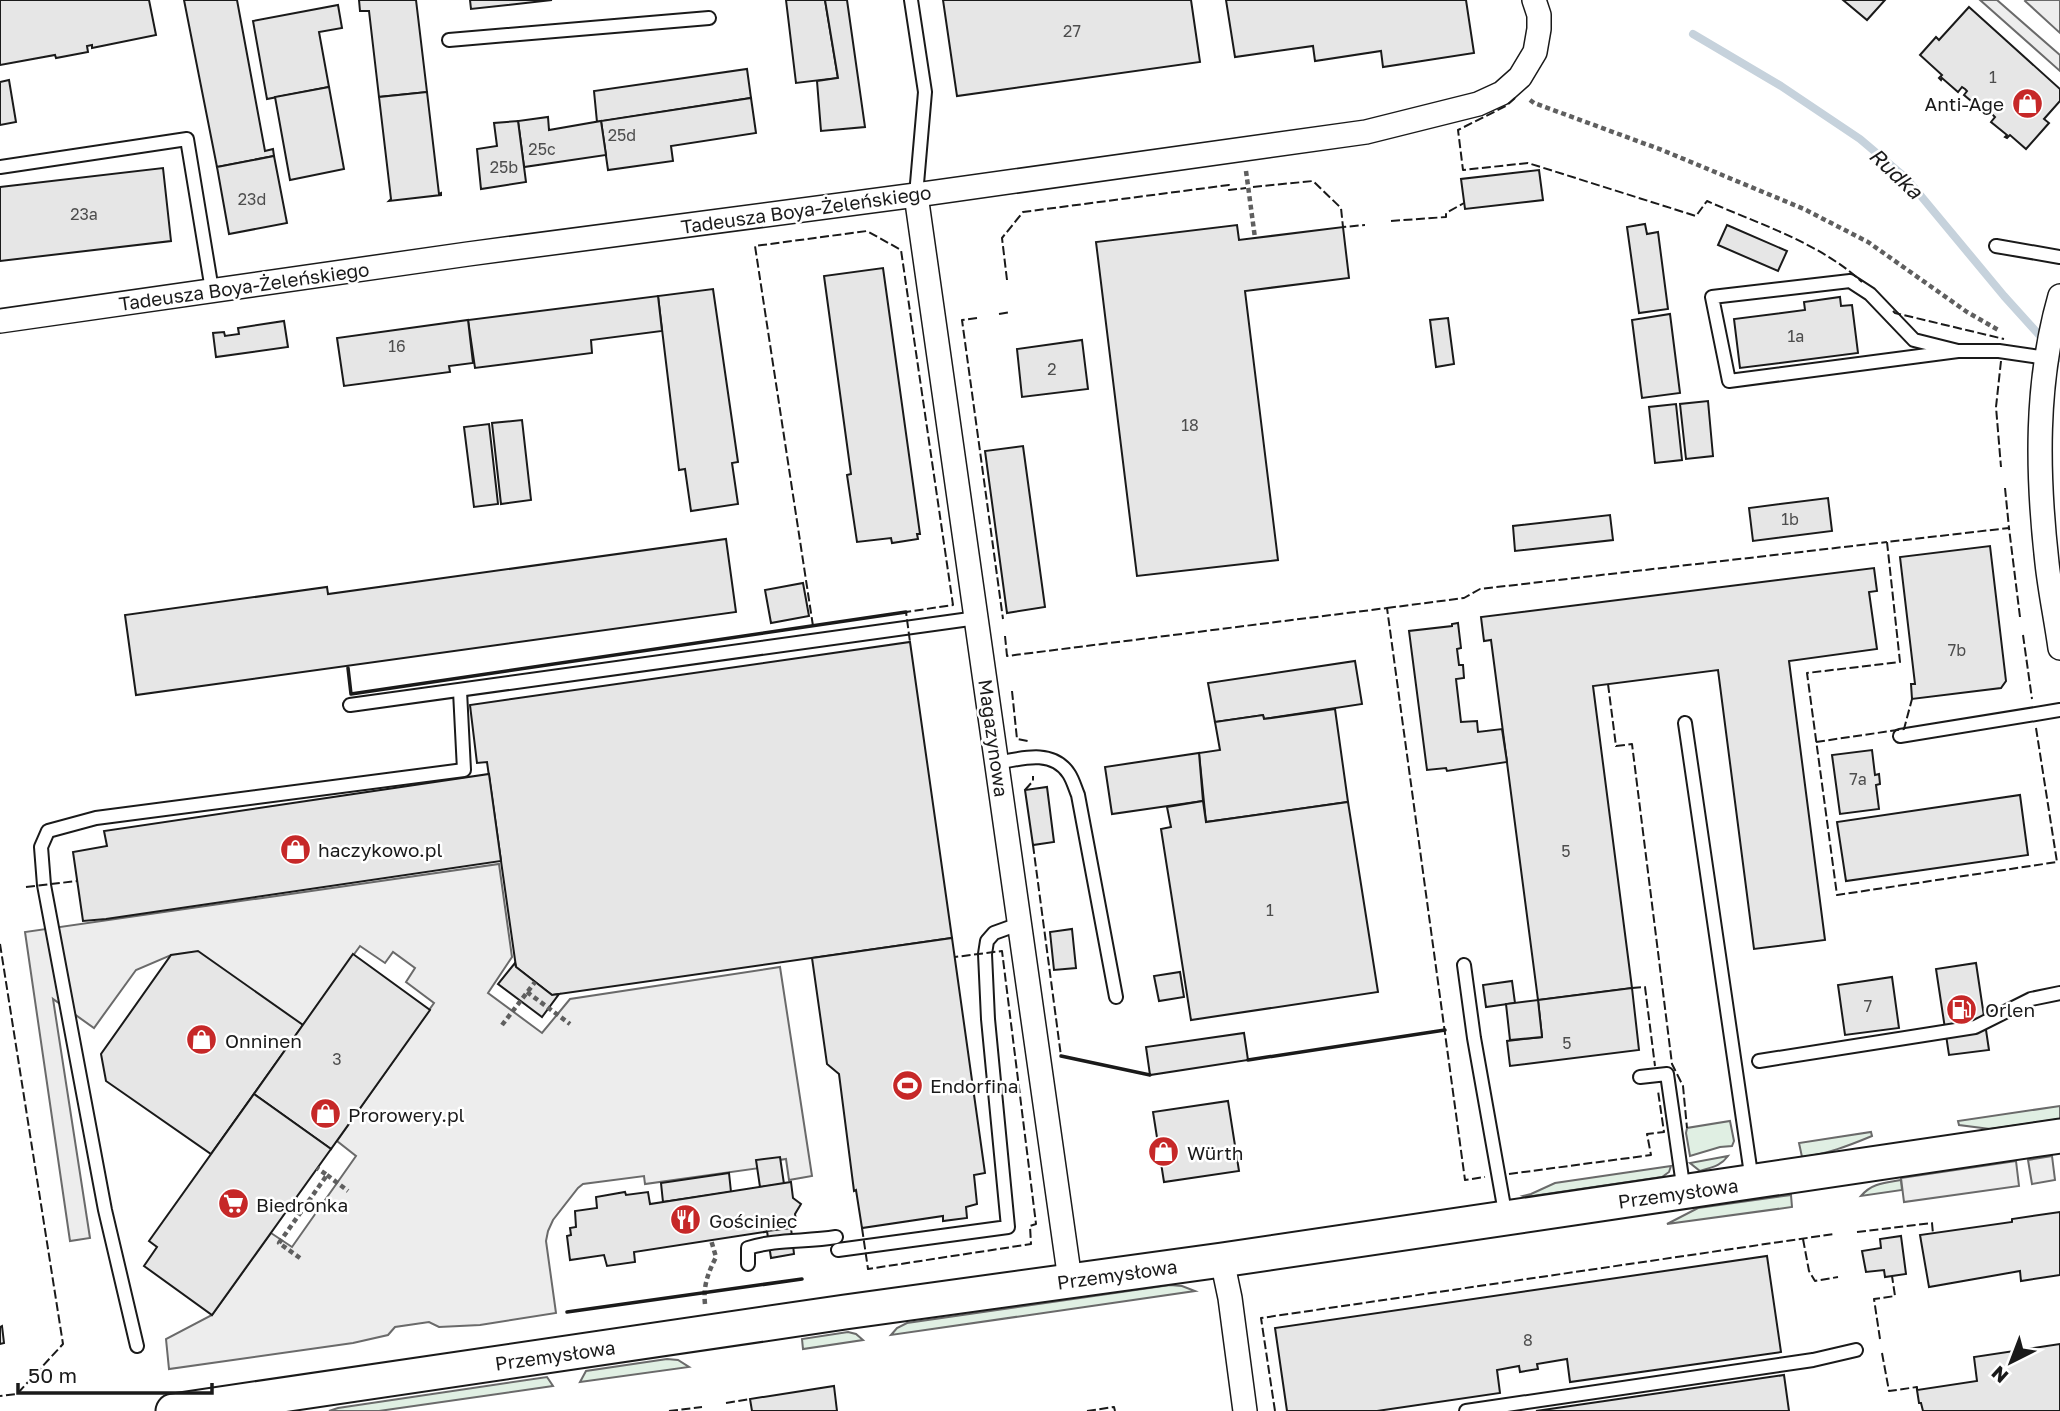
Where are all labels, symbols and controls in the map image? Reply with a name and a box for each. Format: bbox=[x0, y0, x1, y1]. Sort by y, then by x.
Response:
house number: 27 bbox=[1063, 21, 1081, 41]
house number: 1 bbox=[1989, 67, 1997, 87]
shop icon: Anti-Age bbox=[2010, 86, 2044, 120]
place label: Anti-Age bbox=[1925, 92, 2004, 115]
house number: 25d bbox=[608, 125, 636, 145]
house number: 25c bbox=[528, 139, 556, 159]
water label: Rudka bbox=[1864, 142, 1929, 205]
house number: 25b bbox=[490, 157, 518, 177]
street label: Tadeusza Boya-Żeleńskiego bbox=[679, 180, 933, 238]
house number: 23d bbox=[238, 189, 266, 209]
house number: 23a bbox=[70, 204, 98, 224]
street label: Tadeusza Boya-Żeleńskiego bbox=[117, 257, 371, 315]
house number: 1a bbox=[1788, 326, 1804, 346]
house number: 16 bbox=[388, 336, 406, 356]
house number: 2 bbox=[1047, 359, 1057, 379]
house number: 18 bbox=[1181, 415, 1199, 435]
house number: 1b bbox=[1781, 509, 1799, 529]
house number: 7b bbox=[1948, 640, 1966, 660]
street label: Magazynowa bbox=[974, 678, 1014, 798]
house number: 7a bbox=[1849, 769, 1867, 789]
shop icon: haczykowo.pl bbox=[278, 832, 312, 866]
place label: haczykowo.pl bbox=[318, 838, 443, 861]
house number: 5 bbox=[1561, 841, 1571, 861]
house number: 1 bbox=[1266, 900, 1274, 920]
fuel station icon: Orlen bbox=[1945, 992, 1979, 1026]
house number: 7 bbox=[1864, 996, 1872, 1016]
place label: Orlen bbox=[1985, 998, 2035, 1021]
shop icon: Onninen bbox=[185, 1023, 219, 1057]
place label: Onninen bbox=[225, 1029, 302, 1052]
house number: 5 bbox=[1562, 1033, 1572, 1053]
house number: 3 bbox=[332, 1049, 342, 1069]
sports icon: Endorfina bbox=[890, 1068, 924, 1102]
place label: Endorfina bbox=[930, 1074, 1019, 1097]
shop icon: Prorowery.pl bbox=[308, 1097, 342, 1131]
place label: Prorowery.pl bbox=[348, 1103, 465, 1126]
shop icon: Würth bbox=[1147, 1135, 1181, 1169]
place label: Würth bbox=[1187, 1141, 1243, 1164]
street label: Przemysłowa bbox=[1616, 1173, 1740, 1213]
supermarket icon: Biedronka bbox=[216, 1187, 250, 1221]
place label: Biedronka bbox=[256, 1193, 348, 1216]
restaurant icon: Gościniec bbox=[669, 1203, 703, 1237]
place label: Gościniec bbox=[709, 1209, 797, 1232]
street label: Przemysłowa bbox=[1055, 1254, 1179, 1294]
north arrow bbox=[1976, 1327, 2046, 1397]
house number: 8 bbox=[1523, 1330, 1533, 1350]
street label: Przemysłowa bbox=[493, 1335, 617, 1375]
scale bar bbox=[18, 1352, 212, 1396]
text: 50 m bbox=[28, 1362, 77, 1388]
text: N bbox=[1986, 1362, 2012, 1388]

